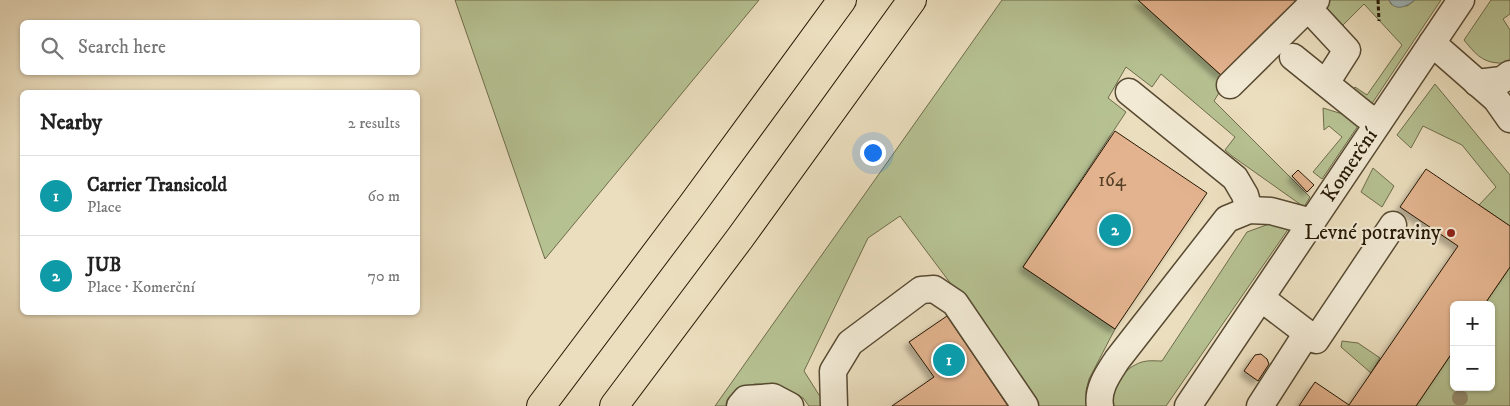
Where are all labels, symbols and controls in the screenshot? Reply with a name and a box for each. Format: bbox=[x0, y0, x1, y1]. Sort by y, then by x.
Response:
search box bbox=[20, 20, 420, 75]
icon: search bbox=[38, 34, 66, 62]
text: Search here bbox=[78, 36, 166, 59]
text: Nearby bbox=[40, 110, 102, 136]
text: 2 results bbox=[348, 113, 400, 133]
street label: Komerční bbox=[1316, 123, 1384, 207]
your location bbox=[860, 140, 886, 166]
house number: 164 bbox=[1098, 169, 1127, 192]
text: Carrier Transicold bbox=[87, 174, 227, 197]
text: 1 bbox=[53, 186, 59, 206]
text: 60 m bbox=[368, 186, 400, 206]
text: Place bbox=[87, 197, 121, 217]
pin: 2 bbox=[1099, 211, 1131, 249]
place label: Levné potraviny bbox=[1304, 220, 1442, 246]
marker: Levné potraviny bbox=[1445, 227, 1457, 239]
text: JUB bbox=[87, 254, 121, 277]
text: 2 bbox=[52, 266, 60, 286]
text: 70 m bbox=[368, 266, 400, 286]
text: Place · Komerční bbox=[87, 277, 195, 297]
map controls bbox=[1450, 301, 1495, 391]
button: + bbox=[1450, 301, 1495, 346]
pin: 1 bbox=[933, 341, 965, 379]
button: − bbox=[1450, 346, 1495, 391]

